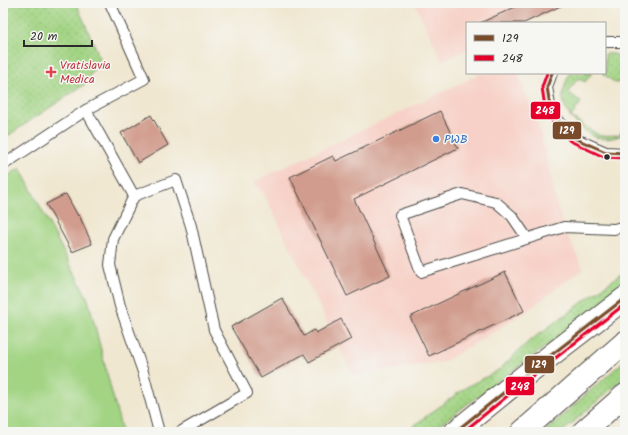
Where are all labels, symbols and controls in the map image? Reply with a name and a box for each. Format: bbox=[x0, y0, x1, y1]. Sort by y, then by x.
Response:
scale bar bbox=[24, 22, 92, 48]
legend bbox=[466, 22, 606, 74]
text: 20 m bbox=[30, 27, 58, 46]
text: 129 bbox=[502, 29, 519, 48]
text: 248 bbox=[502, 49, 524, 68]
place label: Vratislavia Medica bbox=[60, 56, 111, 89]
marker: Vratislavia Medica bbox=[45, 66, 57, 78]
line badge: 248 bbox=[530, 101, 561, 120]
text: 248 bbox=[536, 102, 555, 120]
line badge: 129 bbox=[552, 121, 582, 140]
text: 129 bbox=[559, 122, 575, 140]
place label: PWB bbox=[444, 130, 468, 149]
marker: PWB bbox=[431, 134, 441, 144]
unlabelled marker bbox=[602, 152, 612, 162]
line badge: 129 bbox=[524, 355, 555, 374]
text: 129 bbox=[531, 356, 547, 374]
line badge: 248 bbox=[505, 376, 535, 396]
text: 248 bbox=[511, 378, 530, 396]

